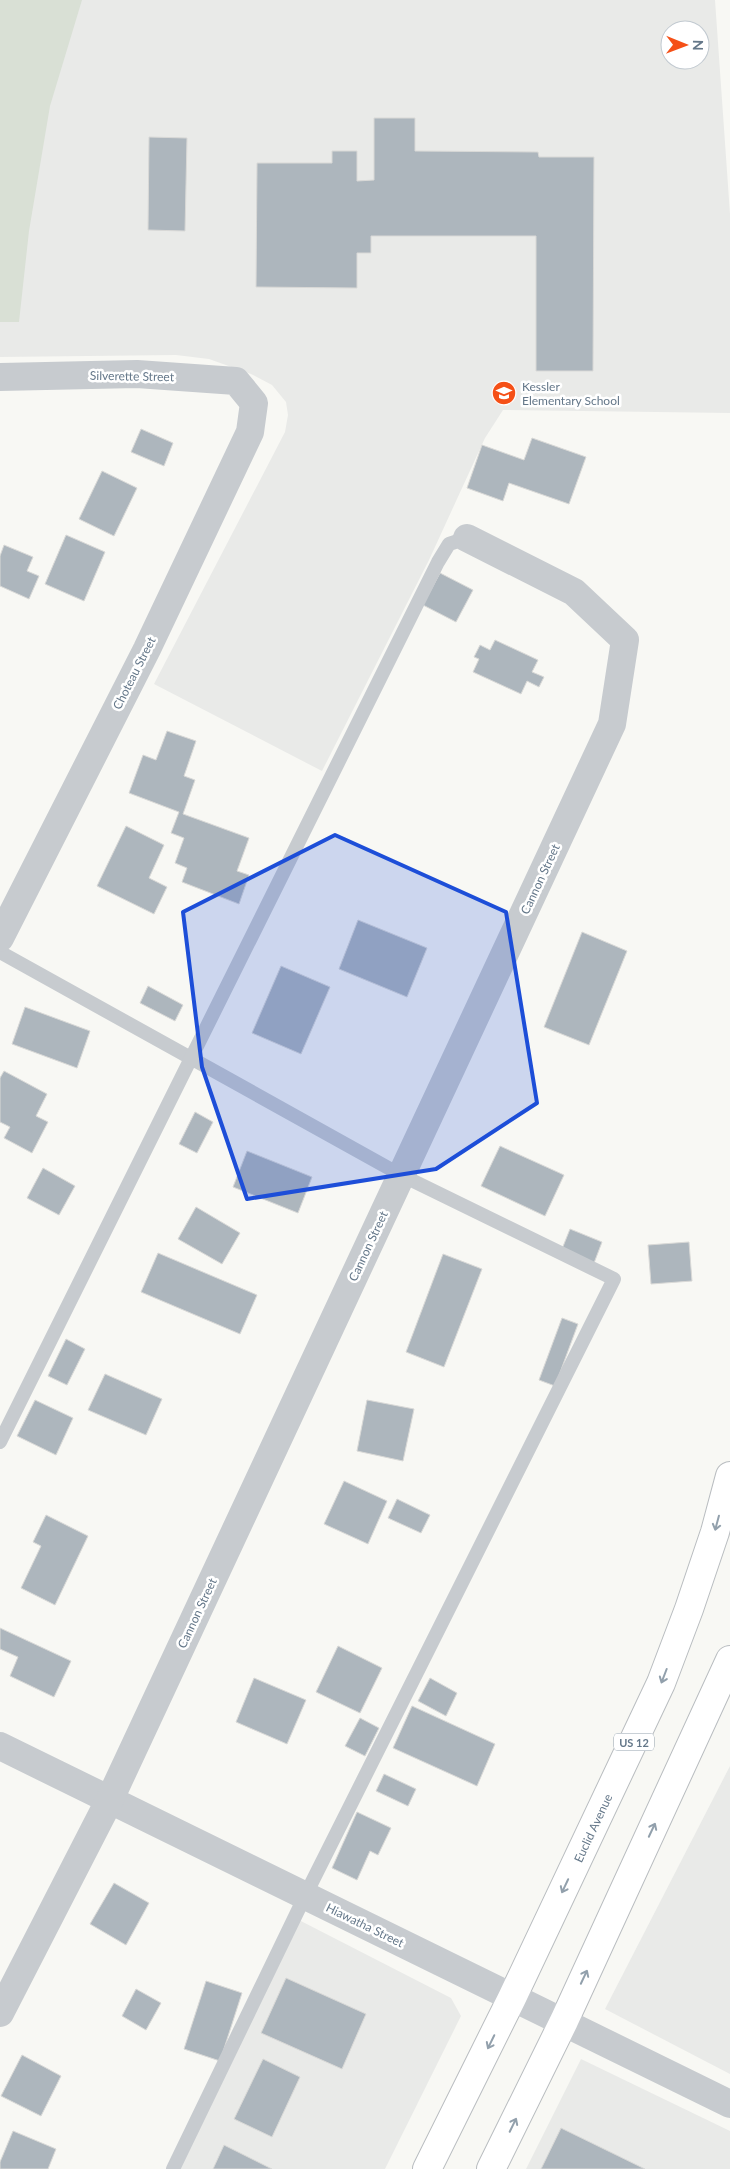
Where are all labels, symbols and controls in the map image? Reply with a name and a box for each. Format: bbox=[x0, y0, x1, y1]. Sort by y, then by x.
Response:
north arrow bbox=[660, 20, 710, 70]
text: N bbox=[690, 40, 707, 51]
street label: Silverette Street bbox=[90, 368, 175, 384]
place label: Kessler Elementary School bbox=[522, 379, 620, 408]
school or university icon: Kessler Elementary School bbox=[491, 380, 517, 406]
street label: Choteau Street bbox=[109, 634, 159, 712]
street label: Cannon Street bbox=[517, 841, 563, 916]
street label: Cannon Street bbox=[345, 1208, 391, 1283]
one-way arrow bbox=[712, 1514, 722, 1530]
street label: Cannon Street bbox=[174, 1575, 220, 1650]
one-way arrow bbox=[659, 1668, 668, 1683]
road number: US 12 bbox=[614, 1734, 654, 1750]
street label: Euclid Avenue bbox=[571, 1791, 615, 1865]
one-way arrow bbox=[647, 1822, 657, 1837]
one-way arrow bbox=[560, 1879, 570, 1894]
street label: Hiawatha Street bbox=[324, 1900, 407, 1951]
one-way arrow bbox=[580, 1970, 590, 1985]
one-way arrow bbox=[486, 2034, 495, 2049]
one-way arrow bbox=[509, 2118, 518, 2133]

